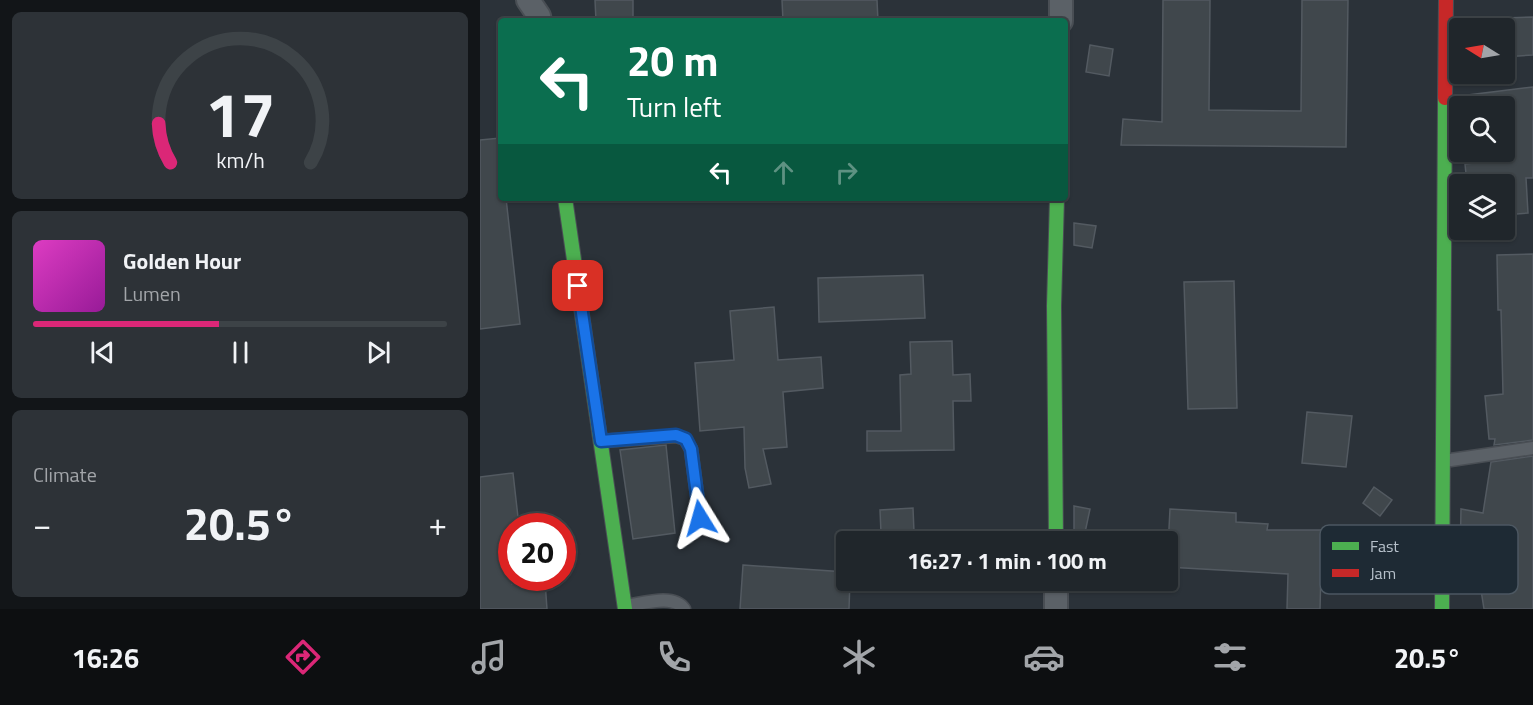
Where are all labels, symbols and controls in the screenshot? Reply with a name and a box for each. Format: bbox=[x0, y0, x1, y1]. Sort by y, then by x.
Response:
north arrow bbox=[1449, 18, 1515, 84]
map controls bbox=[1449, 18, 1515, 240]
text: 20 m bbox=[627, 28, 719, 92]
icon: left bbox=[528, 42, 606, 120]
text: 17 bbox=[205, 66, 275, 161]
text: Turn left bbox=[627, 86, 721, 127]
button: search bbox=[1449, 96, 1515, 162]
text: km/h bbox=[216, 144, 264, 176]
icon: left bbox=[704, 156, 737, 189]
icon: ahead bbox=[767, 156, 800, 189]
icon: right bbox=[830, 156, 863, 189]
button: layers bbox=[1449, 174, 1515, 240]
text: Golden Hour bbox=[123, 244, 241, 278]
pin bbox=[552, 260, 603, 311]
icon: arrive bbox=[561, 269, 594, 302]
text: Lumen bbox=[123, 278, 181, 309]
icon: previous bbox=[86, 336, 119, 369]
icon: pause bbox=[224, 336, 257, 369]
icon: next bbox=[362, 336, 395, 369]
text: Climate bbox=[33, 459, 97, 490]
position arrow bbox=[668, 486, 732, 550]
text: 20.5° bbox=[184, 489, 296, 557]
text: − bbox=[33, 499, 51, 549]
text: + bbox=[429, 499, 447, 549]
speed limit sign: 20 bbox=[498, 513, 576, 591]
legend bbox=[1320, 525, 1518, 594]
text: Fast bbox=[1370, 534, 1399, 558]
text: 16:27 · 1 min · 100 m bbox=[907, 544, 1107, 578]
text: Jam bbox=[1370, 561, 1396, 585]
icon: directions bbox=[282, 636, 324, 678]
icon: music bbox=[468, 636, 510, 678]
icon: phone bbox=[653, 636, 695, 678]
icon: climate bbox=[838, 636, 880, 678]
icon: car bbox=[1023, 636, 1065, 678]
icon: filters bbox=[1209, 636, 1251, 678]
text: 16:26 bbox=[72, 637, 139, 678]
text: 20.5° bbox=[1394, 637, 1461, 678]

